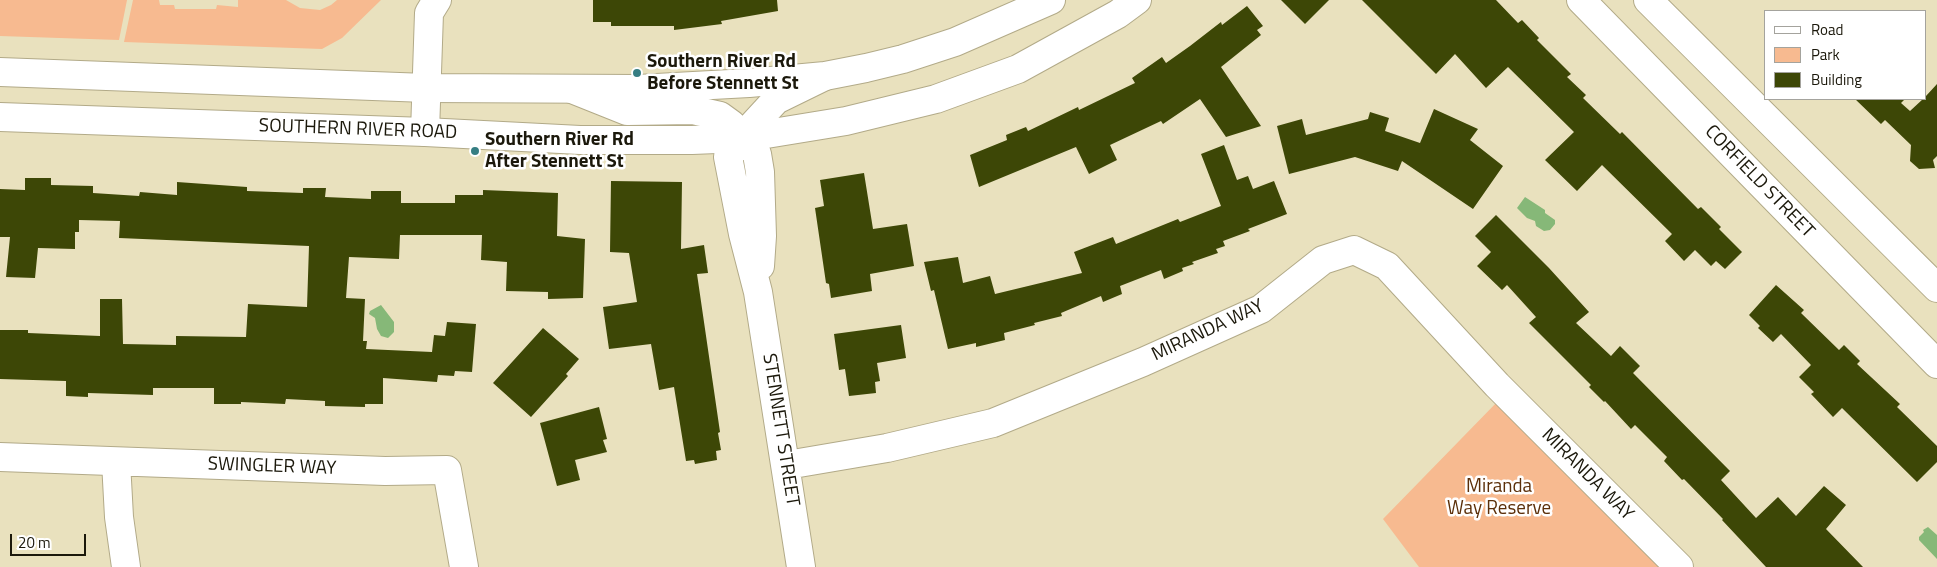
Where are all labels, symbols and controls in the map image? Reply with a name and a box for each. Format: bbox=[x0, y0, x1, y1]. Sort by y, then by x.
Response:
legend bbox=[1764, 10, 1927, 100]
text: Road bbox=[1811, 18, 1843, 41]
text: Park bbox=[1811, 43, 1840, 66]
place label: Southern River Rd Before Stennett St bbox=[647, 51, 799, 95]
marker: Southern River Rd Before Stennett St bbox=[631, 67, 643, 79]
text: Building bbox=[1811, 68, 1862, 91]
street label: SOUTHERN RIVER ROAD bbox=[258, 115, 458, 145]
street label: CORFIELD STREET bbox=[1699, 121, 1819, 243]
place label: Southern River Rd After Stennett St bbox=[485, 129, 634, 173]
marker: Southern River Rd After Stennett St bbox=[469, 145, 481, 157]
street label: MIRANDA WAY bbox=[1148, 295, 1268, 367]
street label: STENNETT STREET bbox=[757, 352, 803, 508]
street label: MIRANDA WAY bbox=[1536, 424, 1638, 526]
street label: SWINGLER WAY bbox=[207, 453, 337, 481]
park label: Miranda Way Reserve bbox=[1447, 476, 1551, 520]
scale bar bbox=[12, 524, 89, 556]
text: 20 m bbox=[18, 531, 51, 554]

